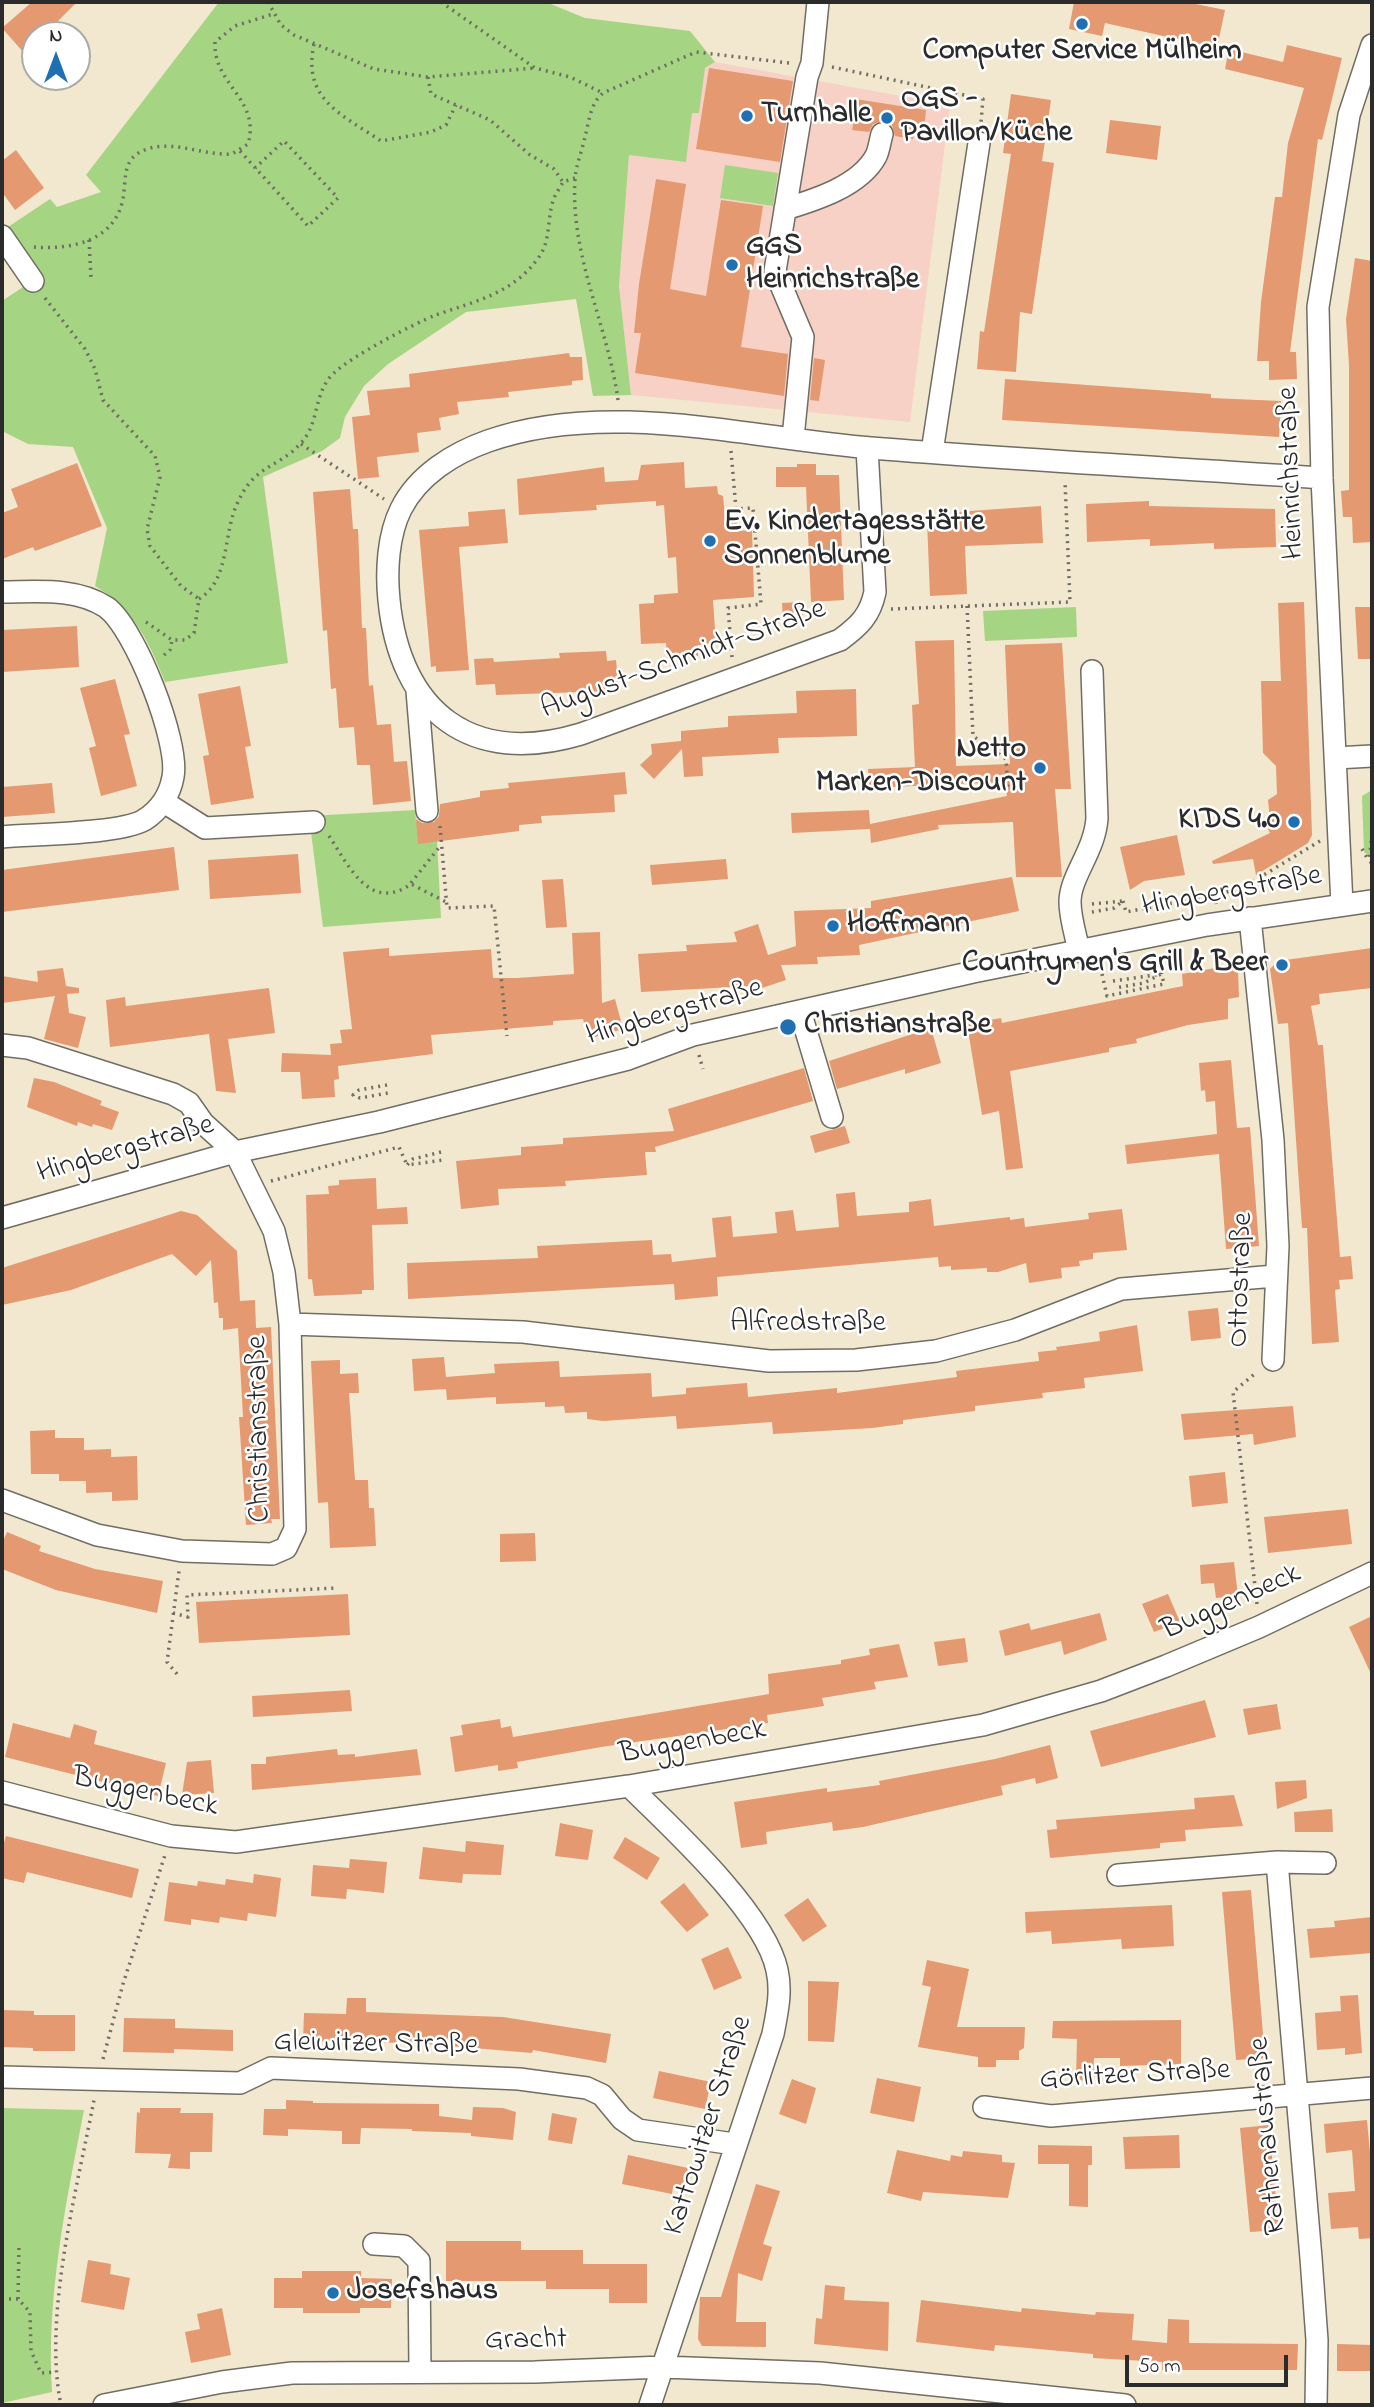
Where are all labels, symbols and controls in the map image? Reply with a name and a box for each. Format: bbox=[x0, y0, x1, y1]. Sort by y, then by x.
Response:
marker: Computer Service Mülheim bbox=[1074, 16, 1090, 32]
north arrow bbox=[21, 21, 91, 91]
text: N bbox=[50, 23, 62, 50]
place label: Computer Service Mülheim bbox=[923, 35, 1241, 71]
place label: OGS - Pavillon/Küche bbox=[901, 83, 1072, 154]
place label: Turnhalle bbox=[761, 98, 872, 134]
marker: Turnhalle bbox=[739, 108, 755, 124]
marker: OGS - Pavillon/Küche bbox=[879, 110, 895, 126]
place label: GGS Heinrichstraße bbox=[746, 230, 919, 300]
marker: GGS Heinrichstraße bbox=[724, 257, 740, 273]
street label: Heinrichstraße bbox=[1272, 386, 1314, 560]
place label: Ev. Kindertagesstätte Sonnenblume bbox=[724, 506, 984, 576]
marker: Ev. Kindertagesstätte Sonnenblume bbox=[702, 533, 718, 549]
street label: August-Schmidt-Straße bbox=[537, 593, 831, 729]
place label: Netto Marken-Discount bbox=[816, 733, 1026, 804]
marker: Netto Marken-Discount bbox=[1032, 760, 1048, 776]
place label: KIDS 4.0 bbox=[1178, 804, 1280, 840]
marker: KIDS 4.0 bbox=[1286, 814, 1302, 830]
street label: Hingbergstraße bbox=[1139, 859, 1325, 927]
place label: Hoffmann bbox=[847, 908, 970, 944]
marker: Hoffmann bbox=[825, 918, 841, 934]
place label: Countrymen's Grill & Beer bbox=[962, 947, 1268, 983]
marker: Countrymen's Grill & Beer bbox=[1274, 957, 1290, 973]
street label: Hingbergstraße bbox=[583, 972, 767, 1056]
place label: Christianstraße bbox=[804, 1009, 991, 1045]
marker: Christianstraße bbox=[778, 1017, 798, 1037]
street label: Hingbergstraße bbox=[34, 1109, 218, 1193]
street label: Ottostraße bbox=[1223, 1212, 1263, 1348]
street label: Alfredstraße bbox=[730, 1307, 886, 1343]
street label: Christianstraße bbox=[241, 1335, 281, 1523]
street label: Buggenbeck bbox=[1157, 1557, 1307, 1651]
street label: Buggenbeck bbox=[617, 1713, 769, 1775]
street label: Buggenbeck bbox=[69, 1761, 221, 1827]
street label: Kattowitzer Straße bbox=[658, 2012, 762, 2240]
street label: Gleiwitzer Straße bbox=[273, 2026, 479, 2066]
street label: Rathenaustraße bbox=[1243, 2036, 1297, 2236]
street label: Görlitzer Straße bbox=[1039, 2054, 1231, 2100]
place label: Josefshaus bbox=[347, 2275, 498, 2311]
marker: Josefshaus bbox=[325, 2285, 341, 2301]
street label: Gracht bbox=[485, 2323, 567, 2361]
scale bar bbox=[1129, 2340, 1292, 2384]
text: 50 m bbox=[1138, 2352, 1181, 2382]

